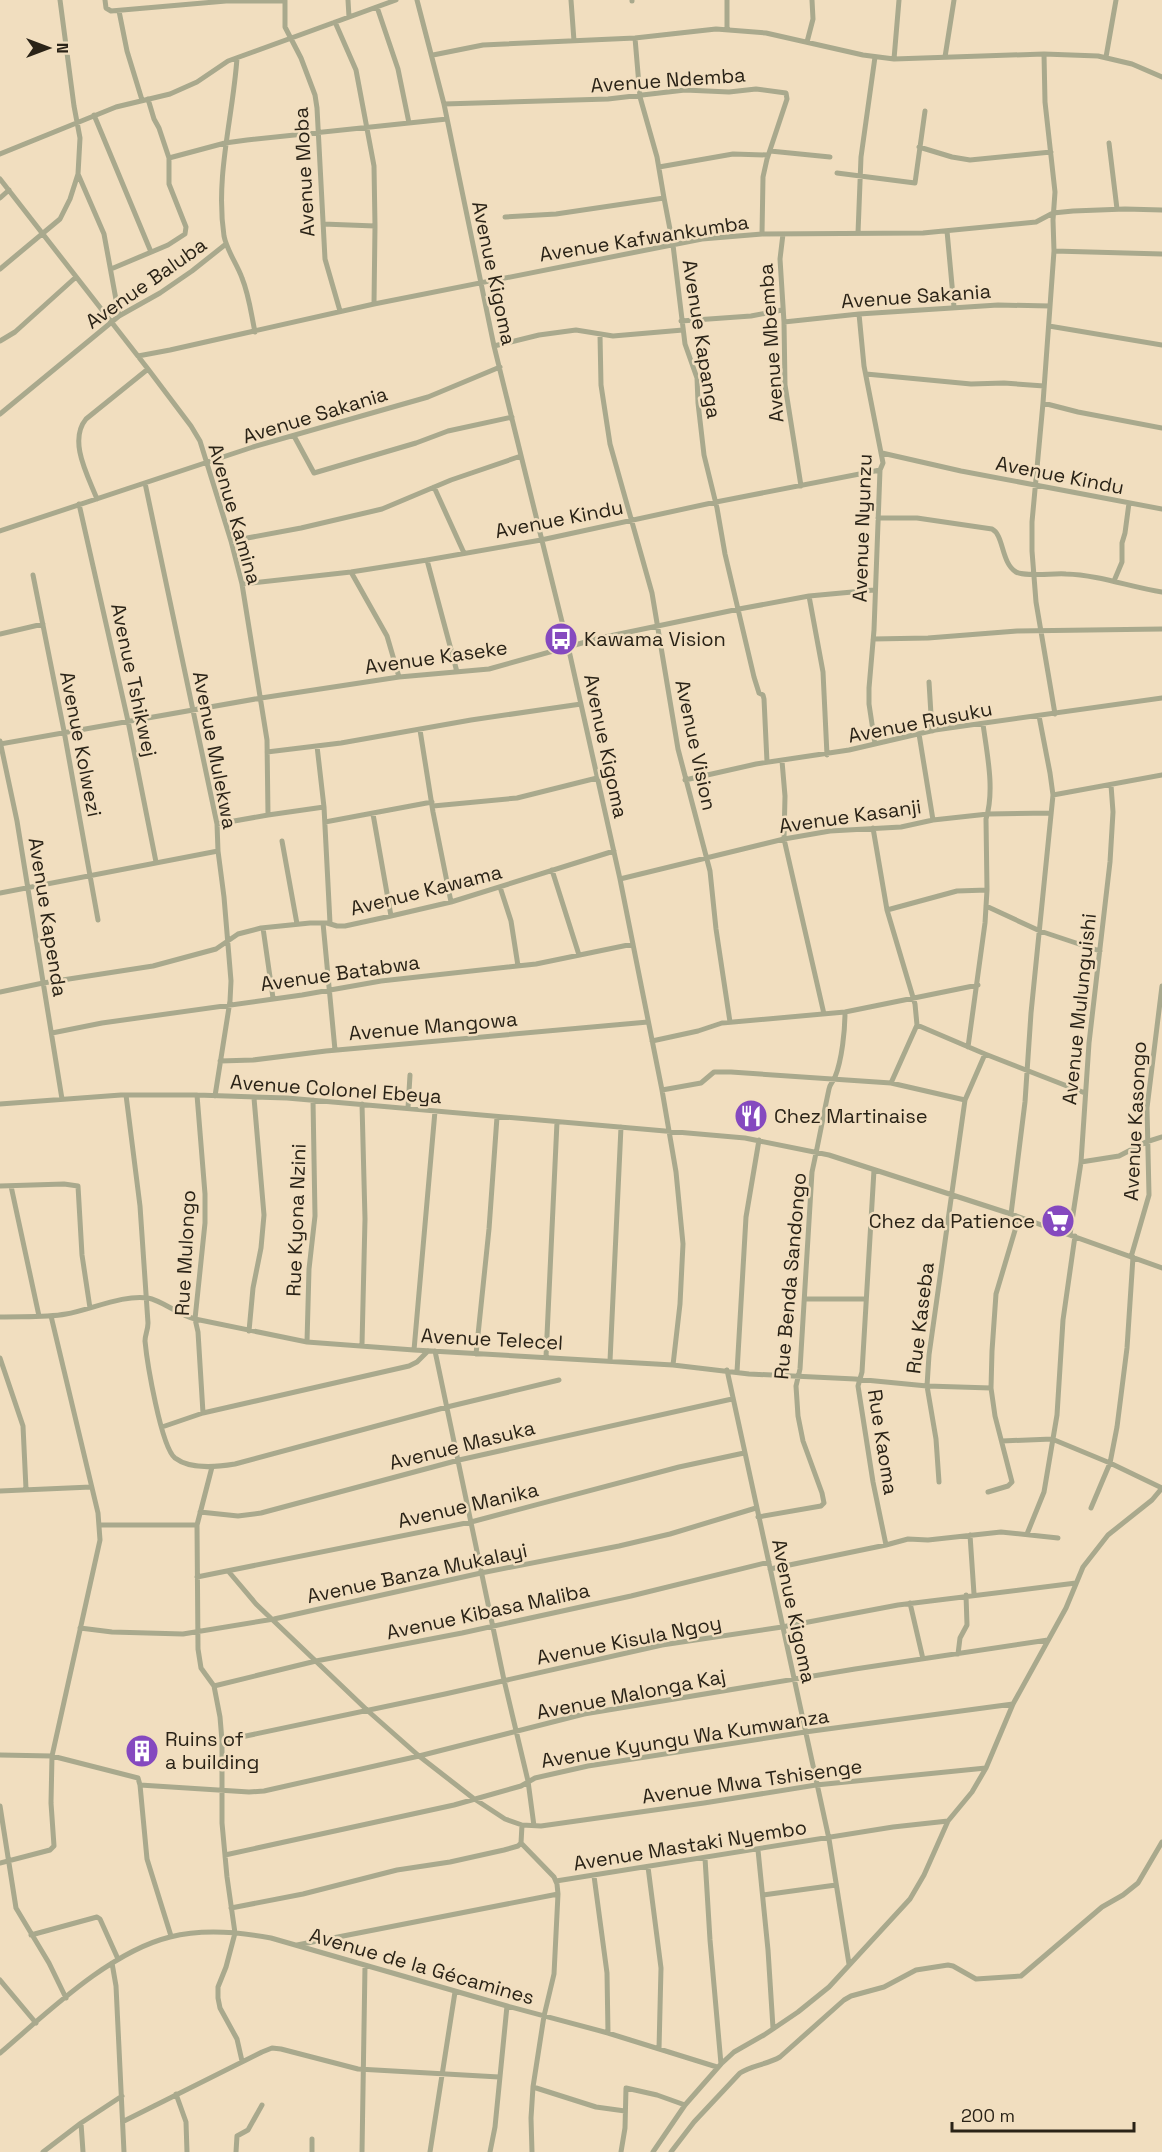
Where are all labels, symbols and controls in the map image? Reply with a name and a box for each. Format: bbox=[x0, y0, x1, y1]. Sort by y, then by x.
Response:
north arrow bbox=[18, 18, 78, 78]
text: N bbox=[52, 43, 73, 53]
street label: Avenue Ndemba bbox=[590, 62, 746, 98]
street label: Avenue Moba bbox=[288, 106, 320, 238]
street label: Avenue Kigoma bbox=[466, 199, 522, 347]
street label: Avenue Kafwankumba bbox=[537, 209, 751, 267]
street label: Avenue Baluba bbox=[80, 232, 212, 334]
street label: Avenue Kapanga bbox=[677, 258, 727, 420]
street label: Avenue Mbemba bbox=[752, 263, 790, 423]
street label: Avenue Sakania bbox=[840, 278, 992, 314]
street label: Avenue Sakania bbox=[239, 381, 391, 449]
street label: Avenue Kamina bbox=[202, 441, 268, 587]
street label: Avenue Kindu bbox=[994, 450, 1126, 500]
street label: Avenue Nyunzu bbox=[846, 453, 878, 603]
street label: Avenue Kindu bbox=[493, 494, 625, 544]
street label: Avenue Tshikwej bbox=[105, 601, 163, 759]
bus stop icon: Kawama Vision bbox=[543, 621, 579, 657]
place label: Kawama Vision bbox=[584, 626, 726, 652]
street label: Avenue Kaseke bbox=[363, 634, 509, 680]
street label: Avenue Kolwezi bbox=[54, 669, 108, 819]
street label: Avenue Mulekwa bbox=[187, 669, 243, 831]
street label: Avenue Kigoma bbox=[578, 672, 634, 820]
street label: Avenue Vision bbox=[669, 677, 723, 813]
street label: Avenue Rusuku bbox=[846, 695, 994, 749]
street label: Avenue Kasanji bbox=[777, 793, 923, 839]
street label: Avenue Kapenda bbox=[23, 836, 73, 998]
street label: Avenue Kawama bbox=[347, 859, 505, 921]
street label: Avenue Mulunguishi bbox=[1056, 912, 1102, 1106]
street label: Avenue Batabwa bbox=[259, 949, 421, 997]
street label: Avenue Mangowa bbox=[348, 1006, 518, 1046]
street label: Avenue Kasongo bbox=[1118, 1041, 1152, 1201]
street label: Avenue Colonel Ebeya bbox=[229, 1069, 443, 1109]
restaurant icon: Chez Martinaise bbox=[733, 1098, 769, 1134]
place label: Chez Martinaise bbox=[774, 1103, 928, 1129]
street label: Rue Kyona Nzini bbox=[280, 1143, 312, 1297]
street label: Rue Benda Sandongo bbox=[768, 1172, 812, 1380]
street label: Rue Mulongo bbox=[169, 1189, 201, 1317]
supermarket icon: Chez da Patience bbox=[1040, 1203, 1076, 1239]
place label: Chez da Patience bbox=[869, 1208, 1035, 1234]
street label: Rue Kaseba bbox=[900, 1261, 940, 1375]
street label: Avenue Telecel bbox=[420, 1322, 564, 1356]
street label: Rue Kaoma bbox=[862, 1387, 904, 1497]
street label: Avenue Masuka bbox=[386, 1414, 538, 1476]
street label: Avenue Manika bbox=[395, 1476, 541, 1534]
street label: Avenue Banza Mukalayi bbox=[304, 1537, 530, 1609]
street label: Avenue Kigoma bbox=[766, 1537, 822, 1685]
street label: Avenue Kibasa Maliba bbox=[384, 1577, 592, 1645]
street label: Avenue Kisula Ngoy bbox=[534, 1609, 724, 1671]
street label: Avenue Malonga Kaj bbox=[534, 1663, 728, 1725]
street label: Avenue Kyungu Wa Kumwanza bbox=[539, 1702, 831, 1774]
place label: Ruins of a building bbox=[165, 1726, 259, 1775]
building icon: Ruins of a building bbox=[124, 1733, 160, 1769]
street label: Avenue Mwa Tshisenge bbox=[640, 1753, 864, 1809]
street label: Avenue Mastaki Nyembo bbox=[571, 1814, 809, 1876]
street label: Avenue de la Gécamines bbox=[307, 1921, 537, 2011]
scale bar bbox=[952, 2095, 1134, 2133]
text: 200 m bbox=[961, 2104, 1015, 2127]

